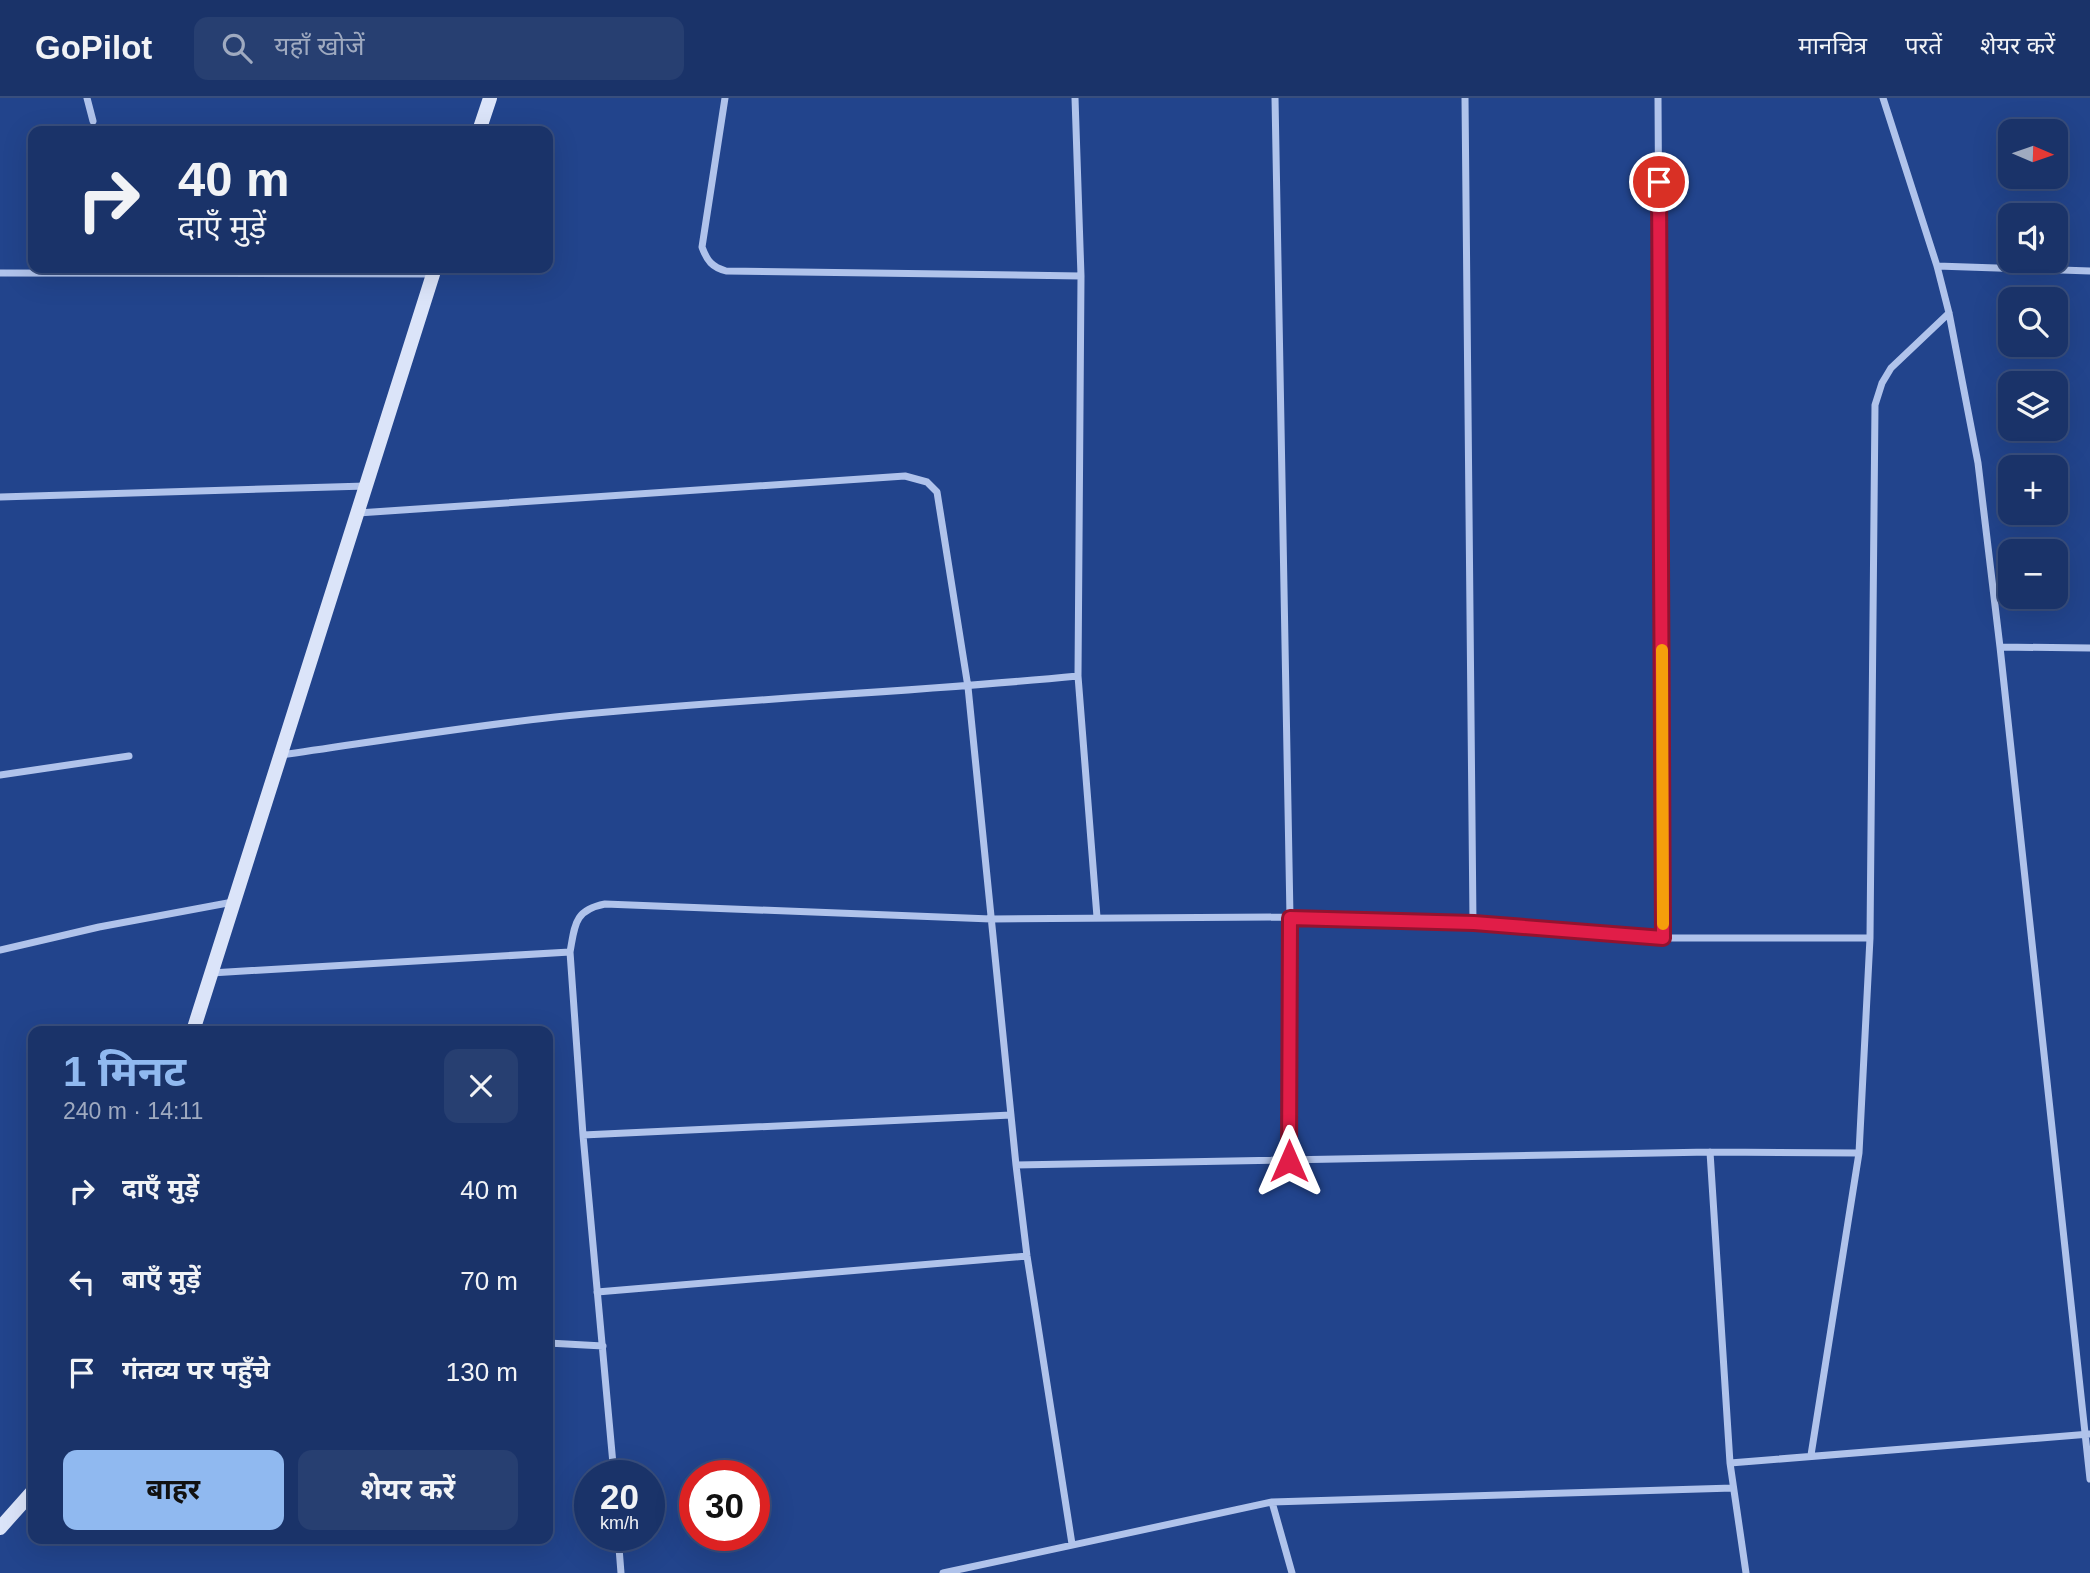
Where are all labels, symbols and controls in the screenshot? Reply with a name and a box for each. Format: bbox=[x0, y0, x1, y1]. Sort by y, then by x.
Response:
search box bbox=[194, 17, 684, 80]
text: GoPilot bbox=[35, 29, 152, 66]
icon: search bbox=[218, 29, 256, 67]
text: यहाँ खोजें bbox=[274, 31, 364, 61]
text: मानचित्र bbox=[1798, 32, 1867, 59]
text: परतें bbox=[1905, 32, 1942, 59]
text: शेयर करें bbox=[1980, 32, 2055, 59]
north arrow bbox=[1998, 119, 2068, 189]
map controls bbox=[1998, 119, 2068, 609]
text: 40 m bbox=[178, 152, 290, 206]
pin bbox=[1629, 152, 1689, 212]
icon: right bbox=[63, 154, 154, 245]
icon: arrive bbox=[1640, 163, 1678, 201]
button: sound bbox=[1998, 203, 2068, 273]
text: दाएँ मुड़ें bbox=[178, 209, 266, 245]
button: search bbox=[1998, 287, 2068, 357]
button: layers bbox=[1998, 371, 2068, 441]
button: + bbox=[1998, 455, 2068, 525]
button: − bbox=[1998, 539, 2068, 609]
text: 1 मिनट bbox=[63, 1048, 186, 1095]
button: close bbox=[444, 1049, 518, 1123]
text: 240 m · 14:11 bbox=[63, 1098, 203, 1124]
position arrow bbox=[1252, 1124, 1326, 1198]
icon: right bbox=[63, 1172, 101, 1210]
text: दाएँ मुड़ें bbox=[122, 1173, 199, 1203]
text: 40 m bbox=[460, 1175, 518, 1205]
icon: left bbox=[63, 1263, 101, 1301]
text: बाएँ मुड़ें bbox=[122, 1264, 201, 1294]
text: 70 m bbox=[460, 1266, 518, 1296]
icon: arrive bbox=[63, 1354, 101, 1392]
text: गंतव्य पर पहुँचे bbox=[122, 1355, 270, 1385]
text: 130 m bbox=[446, 1357, 518, 1387]
button: बाहर bbox=[63, 1450, 284, 1530]
button: शेयर करें bbox=[298, 1450, 518, 1530]
speed limit sign: 30 bbox=[679, 1460, 770, 1551]
text: 20 bbox=[600, 1477, 639, 1516]
text: km/h bbox=[600, 1513, 639, 1533]

